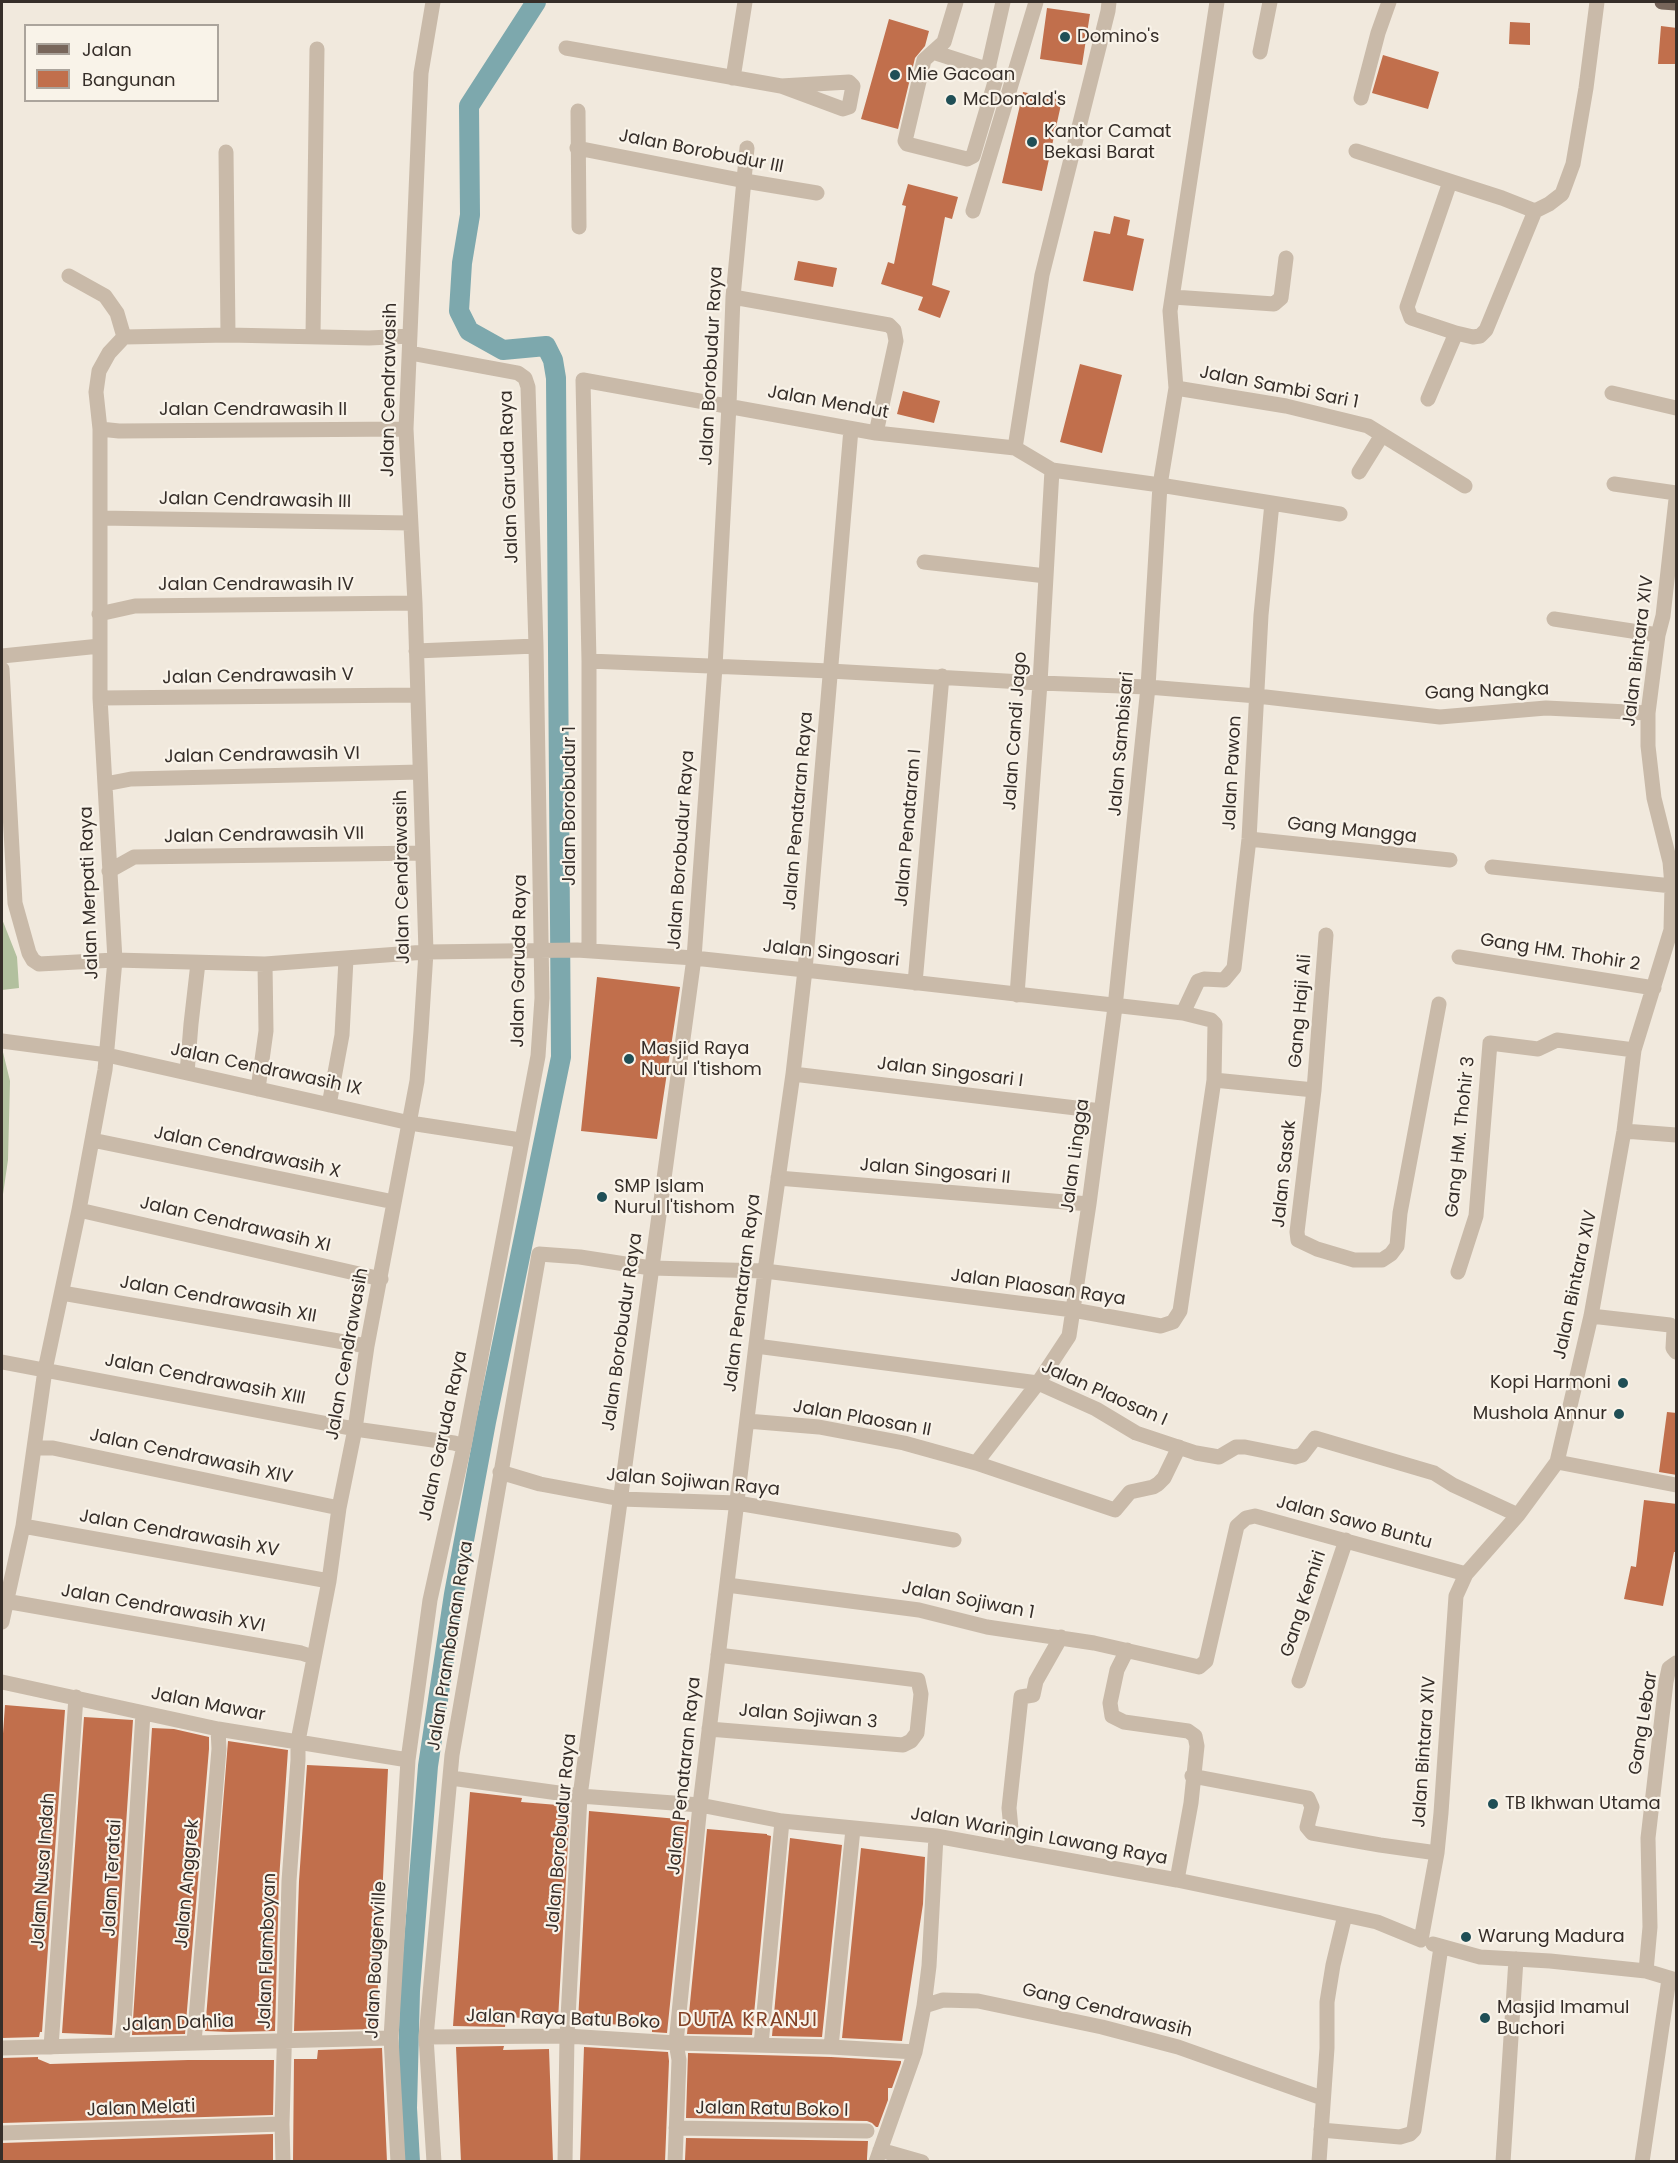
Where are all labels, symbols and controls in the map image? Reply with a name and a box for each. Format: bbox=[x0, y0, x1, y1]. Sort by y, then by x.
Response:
legend bbox=[24, 24, 219, 102]
place label: Domino's bbox=[1077, 26, 1160, 48]
marker: Domino's bbox=[1058, 30, 1072, 44]
text: Jalan bbox=[82, 37, 132, 62]
place label: Mie Gacoan bbox=[907, 64, 1015, 86]
text: Bangunan bbox=[82, 67, 176, 92]
marker: Mie Gacoan bbox=[888, 68, 902, 82]
place label: McDonald's bbox=[963, 89, 1066, 111]
marker: McDonald's bbox=[944, 93, 958, 107]
place label: Kantor Camat Bekasi Barat bbox=[1044, 121, 1171, 164]
street label: Jalan Borobudur III bbox=[617, 125, 785, 179]
marker: Kantor Camat Bekasi Barat bbox=[1025, 135, 1039, 149]
street label: Jalan Borobudur Raya bbox=[696, 266, 728, 466]
street label: Jalan Cendrawasih bbox=[378, 303, 402, 477]
street label: Jalan Sambi Sari 1 bbox=[1198, 362, 1360, 414]
street label: Jalan Mendut bbox=[766, 382, 890, 424]
street label: Jalan Garuda Raya bbox=[496, 390, 524, 564]
street label: Jalan Cendrawasih II bbox=[159, 399, 347, 421]
street label: Jalan Cendrawasih III bbox=[159, 489, 351, 513]
street label: Jalan Cendrawasih IV bbox=[158, 574, 354, 596]
street label: Jalan Bintara XIV bbox=[1619, 574, 1659, 728]
street label: Jalan Candi Jago bbox=[1000, 651, 1032, 811]
street label: Jalan Cendrawasih V bbox=[162, 665, 354, 689]
street label: Jalan Sambisari bbox=[1105, 671, 1139, 817]
street label: Gang Nangka bbox=[1424, 679, 1550, 705]
street label: Jalan Penataran Raya bbox=[780, 711, 818, 911]
street label: Jalan Pawon bbox=[1219, 715, 1247, 831]
street label: Jalan Borobudur 1 bbox=[559, 726, 581, 886]
street label: Jalan Cendrawasih VI bbox=[164, 743, 360, 769]
street label: Jalan Penataran I bbox=[891, 748, 927, 908]
street label: Jalan Borobudur Raya bbox=[664, 750, 700, 950]
street label: Jalan Cendrawasih bbox=[391, 790, 415, 964]
street label: Jalan Merpati Raya bbox=[76, 806, 104, 980]
street label: Gang Mangga bbox=[1286, 813, 1418, 849]
street label: Jalan Cendrawasih VII bbox=[164, 823, 364, 849]
street label: Jalan Garuda Raya bbox=[508, 874, 532, 1048]
street label: Gang HM. Thohir 2 bbox=[1478, 930, 1642, 976]
street label: Jalan Singosari bbox=[761, 936, 901, 972]
street label: Gang Haji Ali bbox=[1285, 953, 1317, 1069]
place label: Masjid Raya Nurul I'tishom bbox=[641, 1038, 762, 1080]
street label: Jalan Cendrawasih IX bbox=[168, 1039, 364, 1101]
marker: Masjid Raya Nurul I'tishom bbox=[622, 1052, 636, 1066]
street label: Jalan Singosari I bbox=[876, 1053, 1024, 1093]
street label: Gang HM. Thohir 3 bbox=[1442, 1055, 1480, 1219]
street label: Jalan Lingga bbox=[1057, 1098, 1095, 1214]
street label: Jalan Sasak bbox=[1269, 1119, 1301, 1229]
street label: Jalan Cendrawasih X bbox=[152, 1123, 342, 1183]
street label: Jalan Singosari II bbox=[859, 1155, 1011, 1189]
place label: SMP Islam Nurul I'tishom bbox=[614, 1176, 735, 1218]
marker: SMP Islam Nurul I'tishom bbox=[595, 1190, 609, 1204]
street label: Jalan Cendrawasih XI bbox=[138, 1193, 332, 1257]
street label: Jalan Penataran Raya bbox=[720, 1193, 766, 1393]
street label: Jalan Bintara XIV bbox=[1550, 1209, 1602, 1361]
street label: Jalan Borobudur Raya bbox=[598, 1232, 648, 1432]
street label: Jalan Plaosan Raya bbox=[949, 1265, 1127, 1311]
street label: Jalan Cendrawasih bbox=[322, 1266, 374, 1442]
street label: Jalan Cendrawasih XII bbox=[118, 1272, 318, 1328]
street label: Jalan Garuda Raya bbox=[415, 1349, 473, 1523]
street label: Jalan Cendrawasih XIII bbox=[103, 1350, 307, 1410]
street label: Jalan Plaosan I bbox=[1038, 1357, 1170, 1431]
place label: Kopi Harmoni bbox=[1490, 1372, 1611, 1394]
marker: Kopi Harmoni bbox=[1616, 1376, 1630, 1390]
street label: Jalan Plaosan II bbox=[791, 1396, 933, 1442]
place label: Mushola Annur bbox=[1473, 1403, 1607, 1425]
marker: Mushola Annur bbox=[1612, 1407, 1626, 1421]
street label: Jalan Cendrawasih XIV bbox=[87, 1425, 295, 1489]
street label: Jalan Sojiwan Raya bbox=[605, 1465, 781, 1501]
street label: Jalan Sawo Buntu bbox=[1274, 1492, 1434, 1554]
street label: Jalan Cendrawasih XV bbox=[77, 1506, 281, 1562]
street label: Jalan Prambanan Raya bbox=[424, 1539, 478, 1753]
street label: Gang Kemiri bbox=[1277, 1548, 1331, 1660]
street label: Jalan Sojiwan 1 bbox=[900, 1578, 1036, 1624]
street label: Jalan Cendrawasih XVI bbox=[59, 1580, 267, 1638]
street label: Gang Lebar bbox=[1625, 1670, 1663, 1776]
street label: Jalan Penataran Raya bbox=[664, 1676, 706, 1876]
street label: Jalan Bintara XIV bbox=[1409, 1676, 1441, 1828]
street label: Jalan Mawar bbox=[149, 1683, 267, 1727]
street label: Jalan Sojiwan 3 bbox=[738, 1700, 878, 1734]
street label: Jalan Borobudur Raya bbox=[543, 1733, 581, 1933]
street label: Jalan Nusa Indah bbox=[28, 1792, 60, 1950]
place label: TB Ikhwan Utama bbox=[1505, 1793, 1661, 1815]
marker: TB Ikhwan Utama bbox=[1486, 1797, 1500, 1811]
street label: Jalan Waringin Lawang Raya bbox=[909, 1804, 1169, 1870]
street label: Jalan Anggrek bbox=[172, 1818, 204, 1950]
street label: Jalan Teratai bbox=[99, 1819, 127, 1937]
street label: Jalan Flamboyan bbox=[254, 1872, 282, 2030]
street label: Jalan Bougenville bbox=[362, 1880, 392, 2040]
place label: Warung Madura bbox=[1478, 1926, 1625, 1948]
marker: Warung Madura bbox=[1459, 1930, 1473, 1944]
street label: Gang Cendrawasih bbox=[1020, 1979, 1194, 2043]
place label: Masjid Imamul Buchori bbox=[1497, 1997, 1630, 2040]
street label: Jalan Raya Batu Boko bbox=[466, 2006, 660, 2034]
district label: DUTA KRANJI bbox=[678, 2009, 818, 2033]
street label: Jalan Dahlia bbox=[122, 2011, 234, 2037]
marker: Masjid Imamul Buchori bbox=[1478, 2011, 1492, 2025]
street label: Jalan Melati bbox=[86, 2096, 196, 2122]
street label: Jalan Ratu Boko I bbox=[695, 2098, 849, 2122]

